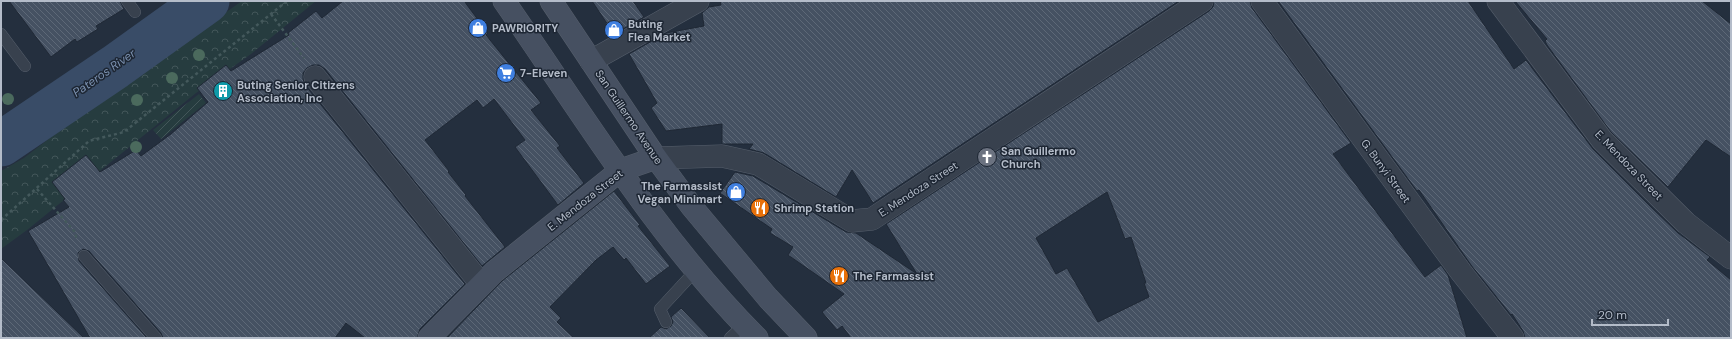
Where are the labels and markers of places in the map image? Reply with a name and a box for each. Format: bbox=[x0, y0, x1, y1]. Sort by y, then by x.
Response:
shop icon: PAWRIORITY bbox=[467, 17, 489, 39]
place label: Buting Flea Market bbox=[628, 17, 691, 44]
shop icon: Buting Flea Market bbox=[603, 19, 625, 41]
place label: PAWRIORITY bbox=[492, 21, 558, 35]
supermarket icon: 7-Eleven bbox=[495, 62, 517, 84]
place label: 7-Eleven bbox=[520, 66, 567, 80]
place label: Buting Senior Citizens Association, Inc bbox=[237, 78, 355, 105]
building icon: Buting Senior Citizens Association, Inc bbox=[212, 80, 234, 102]
place label: San Guillermo Church bbox=[1001, 144, 1076, 171]
church icon: San Guillermo Church bbox=[976, 146, 998, 168]
place label: The Farmassist Vegan Minimart bbox=[637, 179, 722, 206]
shop icon: The Farmassist Vegan Minimart bbox=[725, 181, 747, 203]
restaurant icon: Shrimp Station bbox=[749, 197, 771, 219]
place label: Shrimp Station bbox=[774, 201, 854, 215]
restaurant icon: The Farmassist bbox=[828, 265, 850, 287]
place label: The Farmassist bbox=[853, 269, 934, 283]

